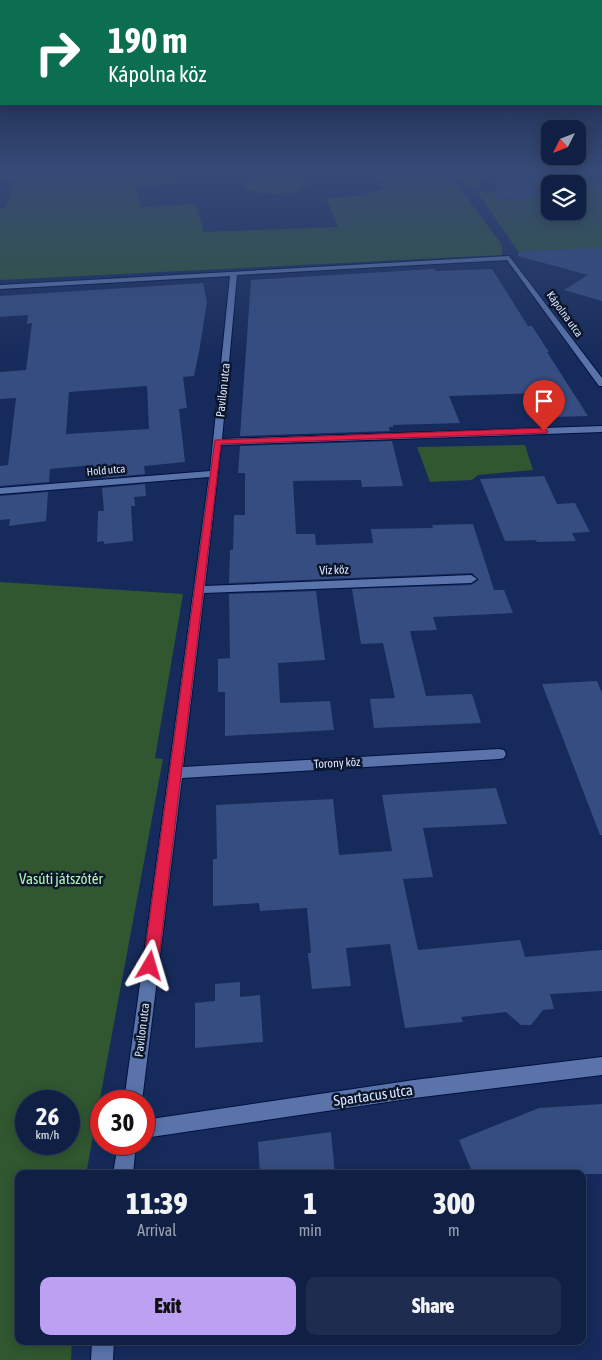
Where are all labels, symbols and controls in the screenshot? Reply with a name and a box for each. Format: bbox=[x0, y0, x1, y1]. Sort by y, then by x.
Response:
icon: right bbox=[25, 20, 90, 85]
text: 190 m bbox=[108, 20, 187, 60]
text: Kápolna köz bbox=[108, 61, 206, 87]
north arrow bbox=[541, 120, 586, 165]
map controls bbox=[541, 120, 586, 220]
button: layers bbox=[541, 175, 586, 220]
street label: Kápolna utca bbox=[545, 289, 585, 339]
street label: Pavilon utca bbox=[213, 362, 233, 418]
pin bbox=[523, 380, 565, 431]
icon: arrive bbox=[530, 387, 558, 415]
street label: Hold utca bbox=[86, 462, 126, 478]
street label: Víz köz bbox=[319, 562, 350, 578]
street label: Torony köz bbox=[313, 755, 361, 771]
park label: Vasúti játszótér bbox=[19, 870, 104, 887]
position arrow bbox=[123, 939, 175, 991]
street label: Pavilon utca bbox=[132, 1002, 152, 1058]
street label: Spartacus utca bbox=[332, 1081, 414, 1109]
speed limit sign: 30 bbox=[90, 1090, 155, 1155]
text: 26 bbox=[36, 1102, 59, 1130]
text: km/h bbox=[36, 1128, 59, 1142]
text: 11:39 bbox=[126, 1186, 188, 1220]
text: 1 bbox=[303, 1186, 317, 1220]
text: 300 bbox=[433, 1186, 475, 1220]
text: Arrival bbox=[137, 1221, 176, 1239]
text: min bbox=[299, 1221, 322, 1239]
text: m bbox=[448, 1221, 460, 1239]
button: Exit bbox=[40, 1277, 296, 1335]
button: Share bbox=[306, 1277, 561, 1335]

